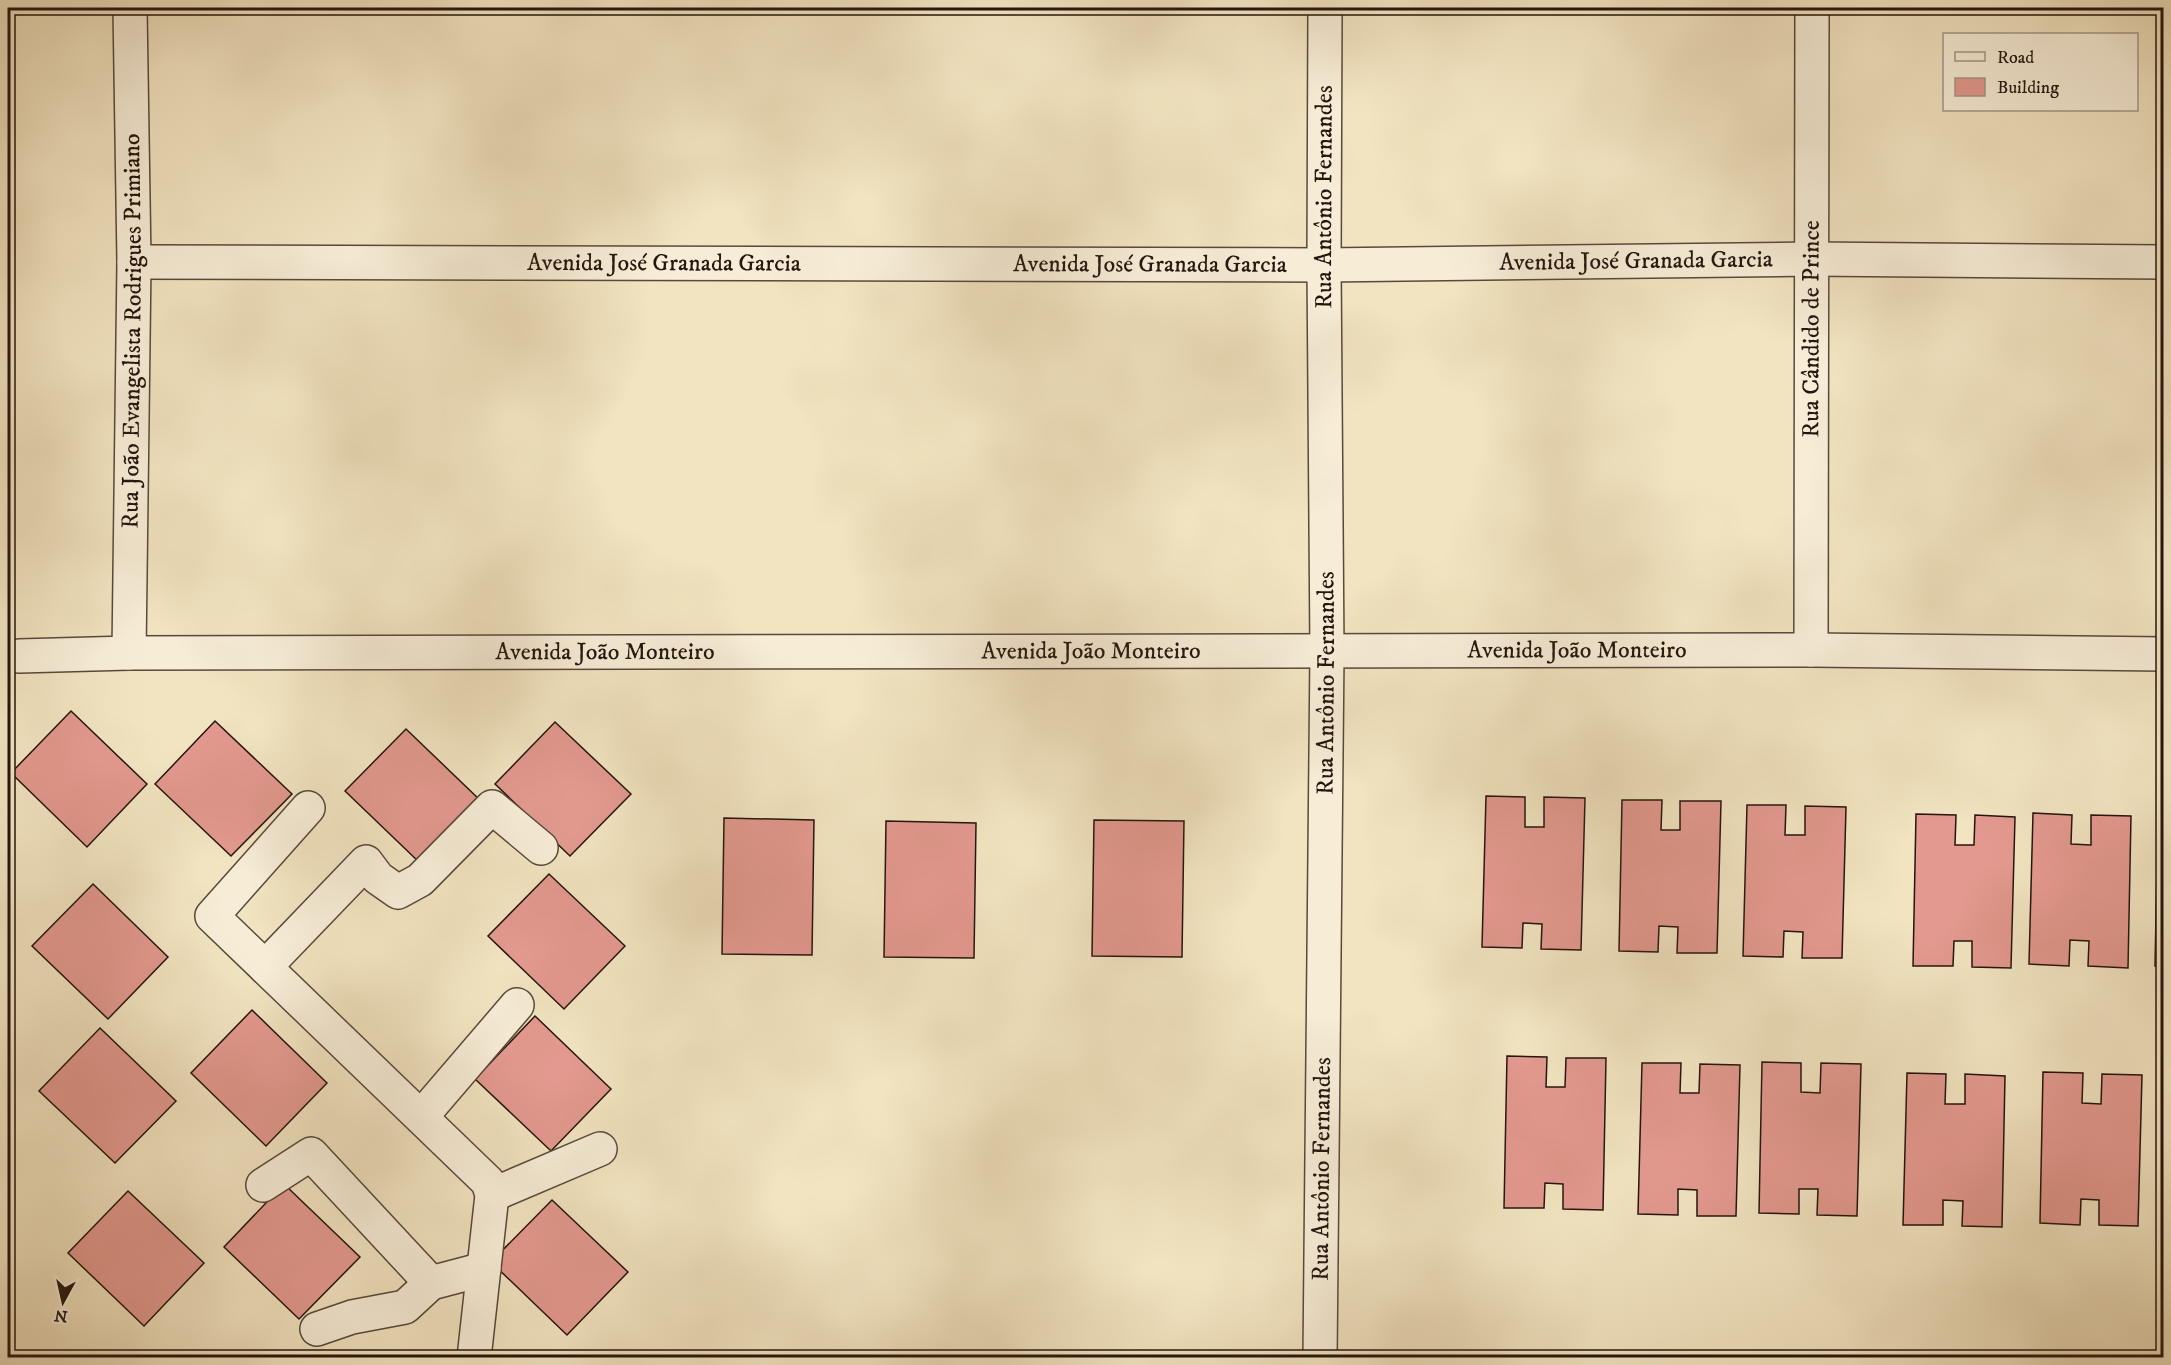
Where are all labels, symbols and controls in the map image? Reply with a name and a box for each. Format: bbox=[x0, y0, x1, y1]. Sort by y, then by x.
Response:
legend bbox=[1943, 33, 2138, 111]
text: Road bbox=[1997, 47, 2034, 69]
text: Building bbox=[1997, 77, 2059, 99]
street label: Rua Antônio Fernandes bbox=[1309, 85, 1340, 309]
street label: Rua João Evangelista Rodrigues Primiano bbox=[116, 133, 149, 529]
street label: Rua Cândido de Prince bbox=[1796, 220, 1827, 438]
street label: Avenida José Granada Garcia bbox=[1499, 244, 1774, 278]
street label: Avenida José Granada Garcia bbox=[527, 248, 802, 279]
street label: Avenida José Granada Garcia bbox=[1013, 249, 1288, 280]
street label: Rua Antônio Fernandes bbox=[1311, 571, 1342, 795]
street label: Avenida João Monteiro bbox=[1467, 635, 1687, 666]
street label: Avenida João Monteiro bbox=[981, 636, 1201, 666]
street label: Avenida João Monteiro bbox=[495, 637, 715, 667]
street label: Rua Antônio Fernandes bbox=[1306, 1057, 1338, 1281]
north arrow bbox=[33, 1272, 93, 1332]
text: N bbox=[53, 1305, 69, 1327]

